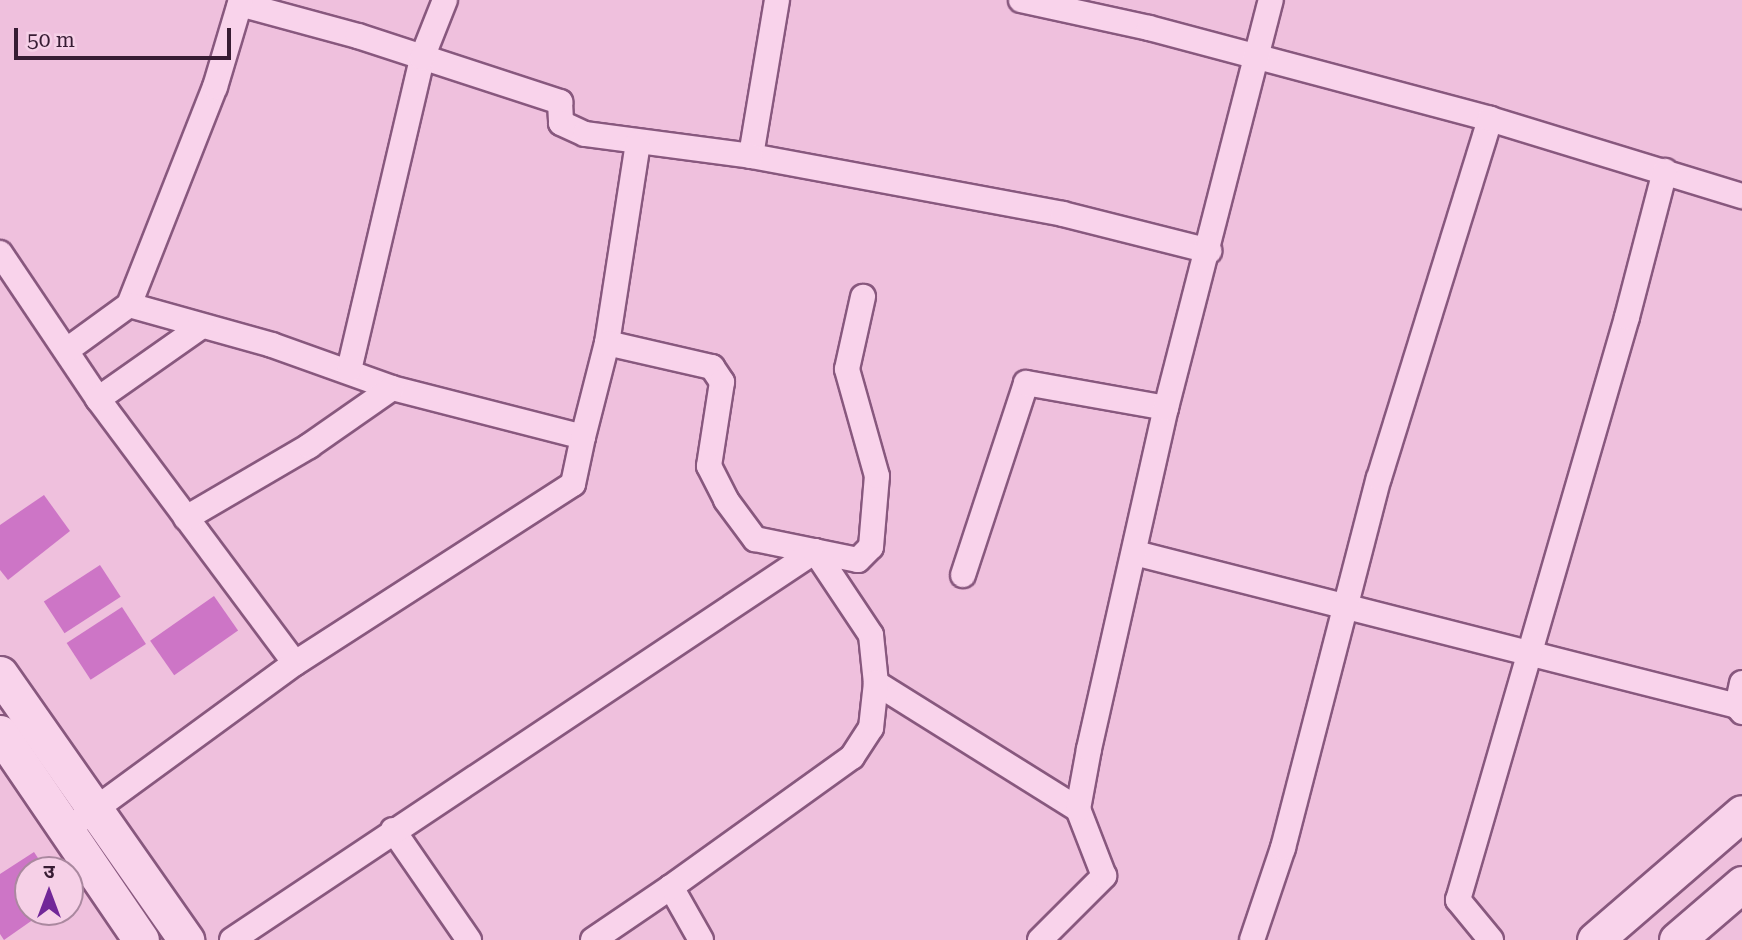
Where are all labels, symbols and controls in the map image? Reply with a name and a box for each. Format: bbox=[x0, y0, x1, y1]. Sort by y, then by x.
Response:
scale bar bbox=[18, 14, 234, 58]
text: 50 m bbox=[27, 28, 75, 52]
north arrow bbox=[14, 856, 84, 926]
text: उ bbox=[43, 860, 55, 883]

